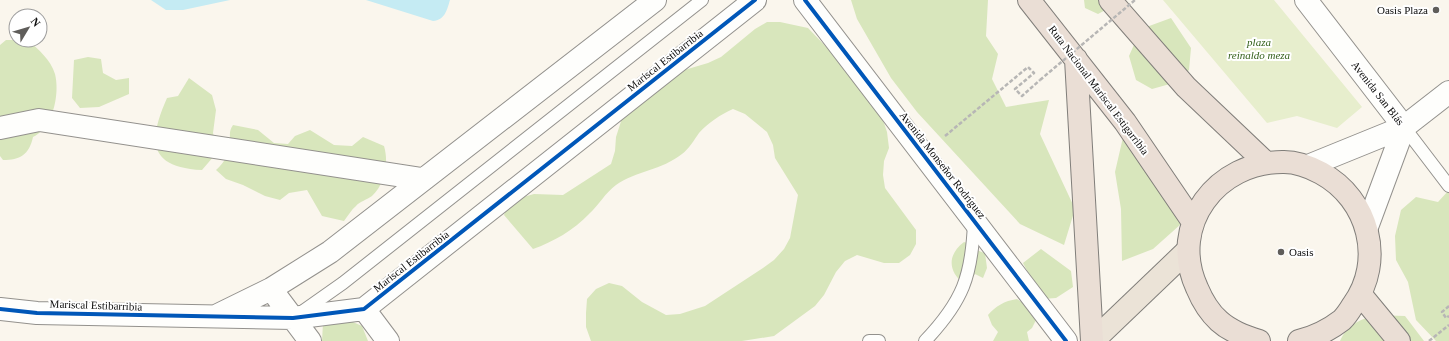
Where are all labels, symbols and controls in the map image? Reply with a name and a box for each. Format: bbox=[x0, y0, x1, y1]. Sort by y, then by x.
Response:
place label: Oasis Plaza bbox=[1377, 4, 1428, 16]
marker: Oasis Plaza bbox=[1431, 5, 1441, 15]
north arrow bbox=[8, 8, 48, 48]
text: N bbox=[29, 15, 43, 29]
street label: Ruta Nacional Mariscal Estigarribia bbox=[1047, 23, 1152, 157]
street label: Mariscal Estibarribia bbox=[625, 27, 705, 93]
park label: plaza reinaldo meza bbox=[1228, 36, 1291, 61]
street label: Avenida San Blás bbox=[1349, 59, 1407, 127]
street label: Avenida Monseñor Rodríguez bbox=[898, 109, 989, 221]
street label: Mariscal Estibarribia bbox=[371, 228, 451, 294]
place label: Oasis bbox=[1289, 246, 1313, 258]
marker: Oasis bbox=[1276, 247, 1286, 257]
street label: Mariscal Estibarribia bbox=[50, 297, 143, 313]

